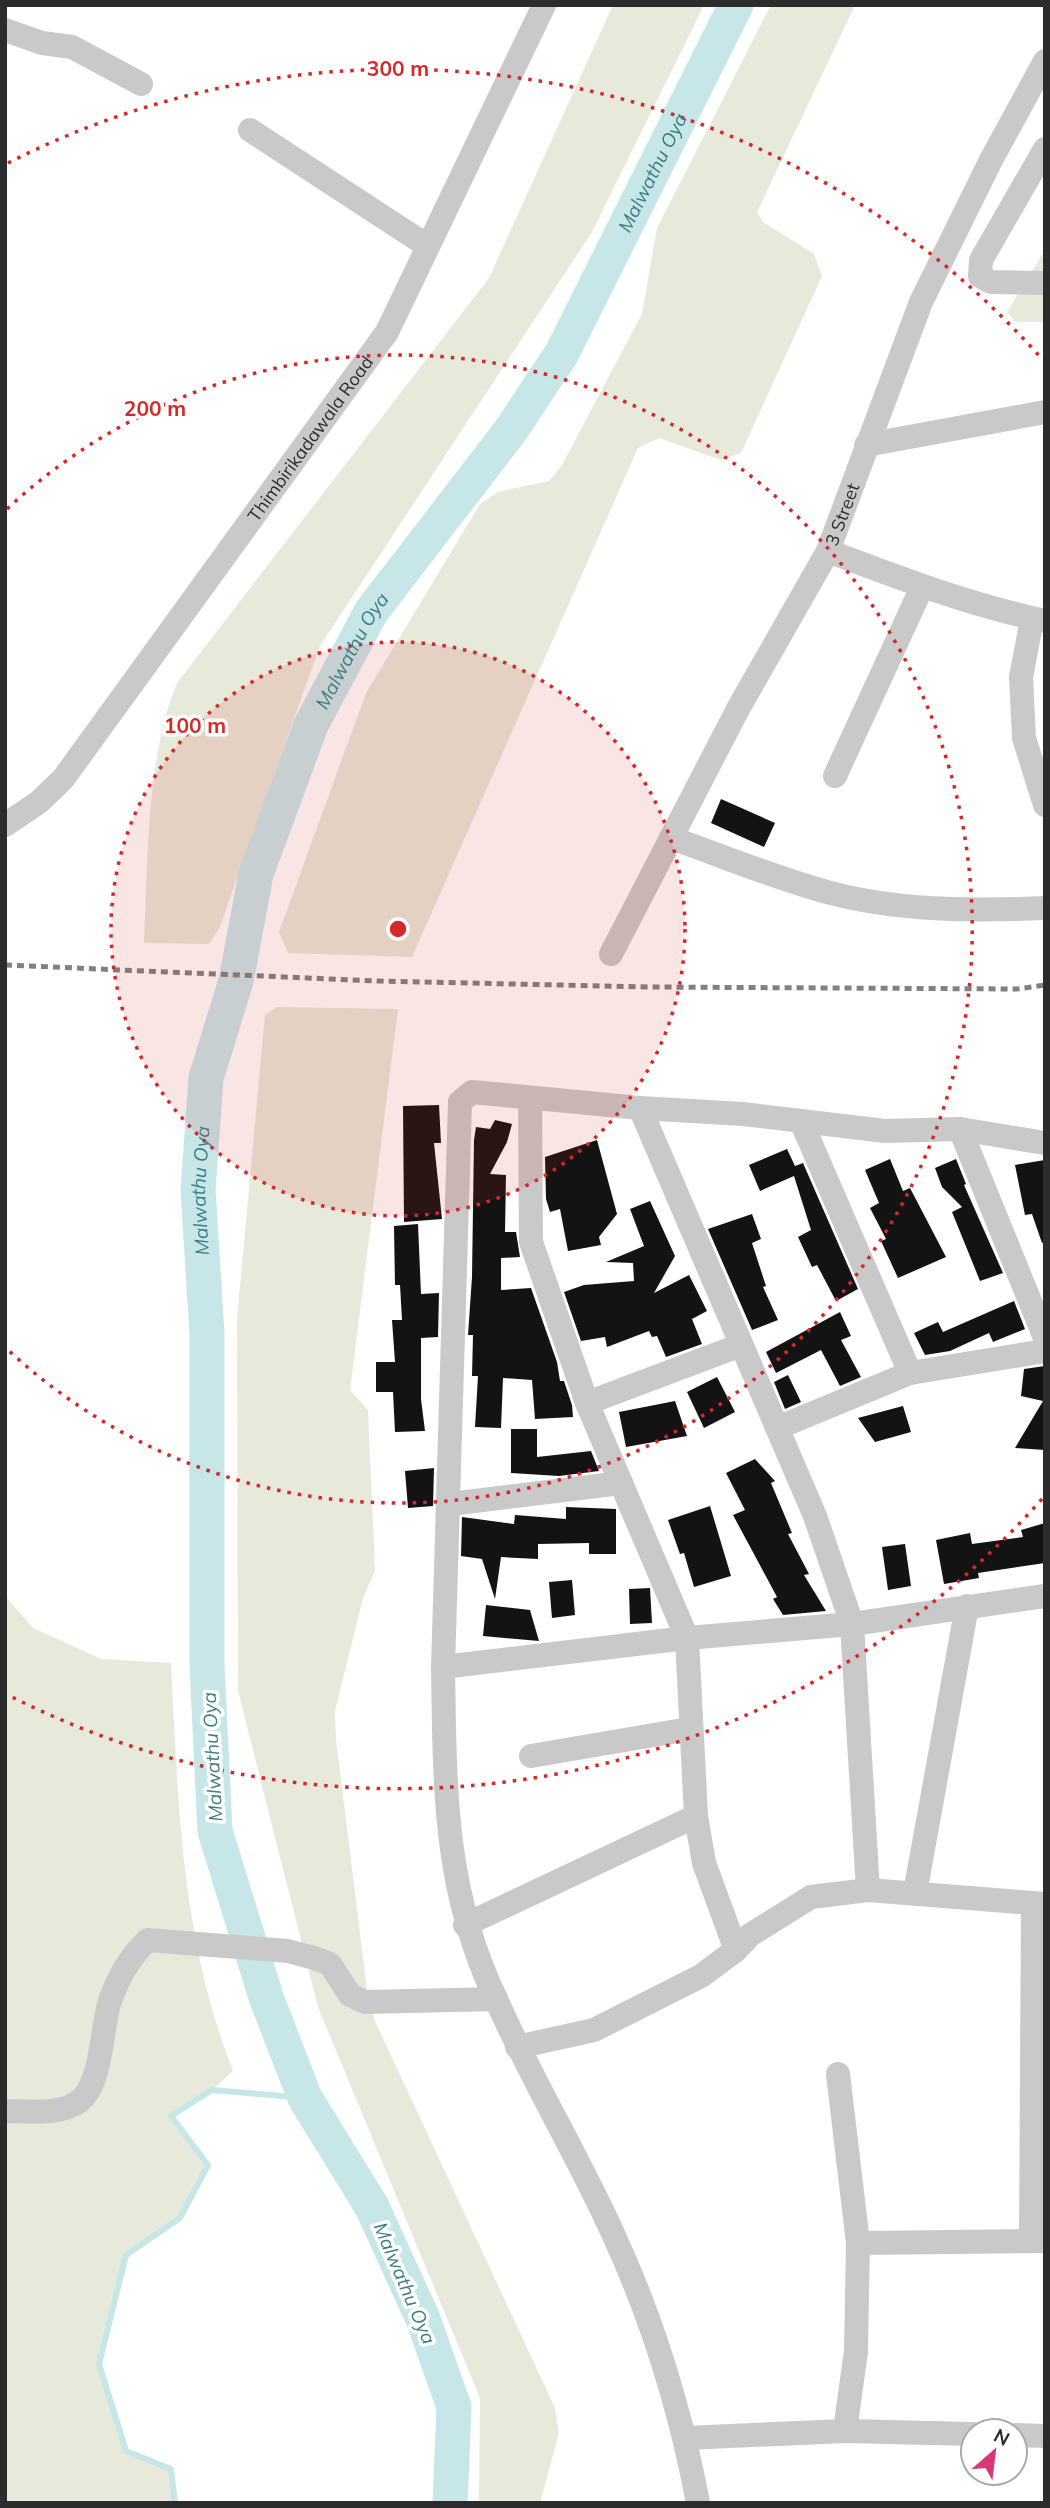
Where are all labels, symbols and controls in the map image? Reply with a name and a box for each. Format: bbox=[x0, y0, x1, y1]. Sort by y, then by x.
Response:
text: 300 m bbox=[367, 55, 429, 81]
water label: Malwathu Oya bbox=[613, 109, 692, 236]
street label: Thimbirikadawala Road bbox=[242, 351, 378, 526]
text: 200 m bbox=[124, 395, 186, 421]
street label: 3 Street bbox=[820, 480, 864, 549]
water label: Malwathu Oya bbox=[310, 588, 394, 713]
text: 100 m bbox=[164, 712, 226, 738]
centre of rings bbox=[386, 917, 410, 941]
water label: Malwathu Oya bbox=[186, 1125, 215, 1256]
water label: Malwathu Oya bbox=[197, 1692, 227, 1822]
water label: Malwathu Oya bbox=[369, 2219, 441, 2347]
north arrow bbox=[959, 2417, 1029, 2487]
text: N bbox=[990, 2423, 1014, 2451]

